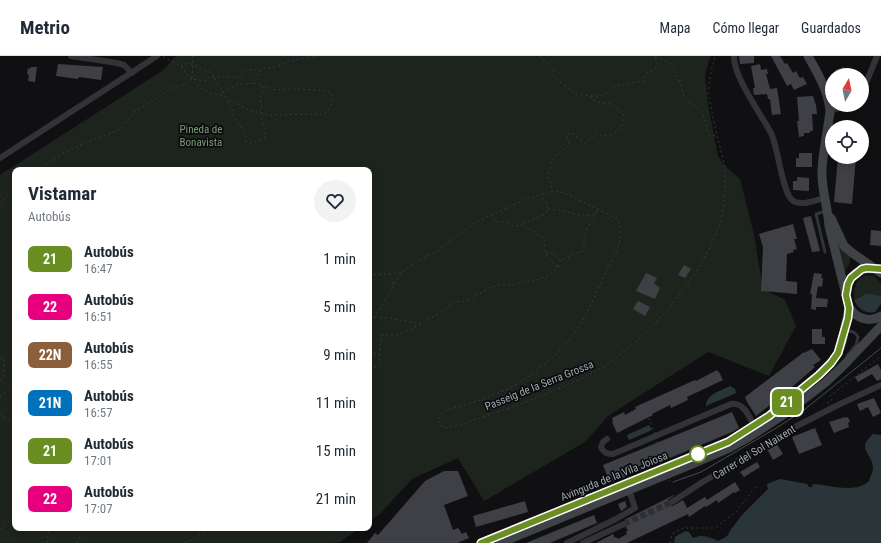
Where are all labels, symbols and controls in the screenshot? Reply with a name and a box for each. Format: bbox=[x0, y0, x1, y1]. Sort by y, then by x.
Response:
text: Metrio bbox=[20, 16, 70, 39]
text: Mapa bbox=[660, 20, 691, 36]
text: Cómo llegar bbox=[713, 20, 779, 36]
text: Guardados bbox=[801, 20, 861, 36]
north arrow bbox=[825, 68, 869, 112]
map controls bbox=[825, 68, 869, 164]
button: locate bbox=[825, 120, 869, 164]
park label: Pineda de Bonavista bbox=[180, 123, 222, 149]
button: heart bbox=[314, 180, 356, 222]
text: Vistamar bbox=[28, 182, 97, 205]
text: Autobús bbox=[28, 209, 71, 224]
text: Autobús bbox=[84, 243, 134, 261]
text: 1 min bbox=[323, 250, 356, 268]
text: 21 bbox=[43, 251, 57, 267]
text: 16:47 bbox=[84, 261, 113, 276]
text: Autobús bbox=[84, 291, 134, 309]
text: 5 min bbox=[323, 298, 356, 316]
text: 22 bbox=[43, 299, 57, 315]
text: 16:51 bbox=[84, 309, 113, 324]
text: Autobús bbox=[84, 339, 134, 357]
text: 9 min bbox=[323, 346, 356, 364]
text: 22N bbox=[39, 347, 61, 363]
text: 16:55 bbox=[84, 357, 113, 372]
street label: Passeig de la Serra Grossa bbox=[483, 358, 595, 413]
text: Autobús bbox=[84, 387, 134, 405]
line badge: 21 bbox=[769, 389, 805, 415]
text: 11 min bbox=[316, 394, 356, 412]
text: 21 bbox=[780, 394, 794, 410]
text: 21N bbox=[39, 395, 61, 411]
text: 16:57 bbox=[84, 405, 113, 420]
street label: Carrer del Sol Naixent bbox=[711, 423, 798, 482]
text: Autobús bbox=[84, 435, 134, 453]
text: 15 min bbox=[316, 442, 356, 460]
text: 21 bbox=[43, 443, 57, 459]
unlabelled marker bbox=[689, 445, 707, 463]
street label: Avinguda de la Vila Joiosa bbox=[559, 449, 670, 504]
text: 17:01 bbox=[84, 453, 113, 468]
text: Autobús bbox=[84, 483, 134, 501]
text: 21 min bbox=[316, 490, 356, 508]
text: 22 bbox=[43, 491, 57, 507]
text: 17:07 bbox=[84, 501, 113, 516]

